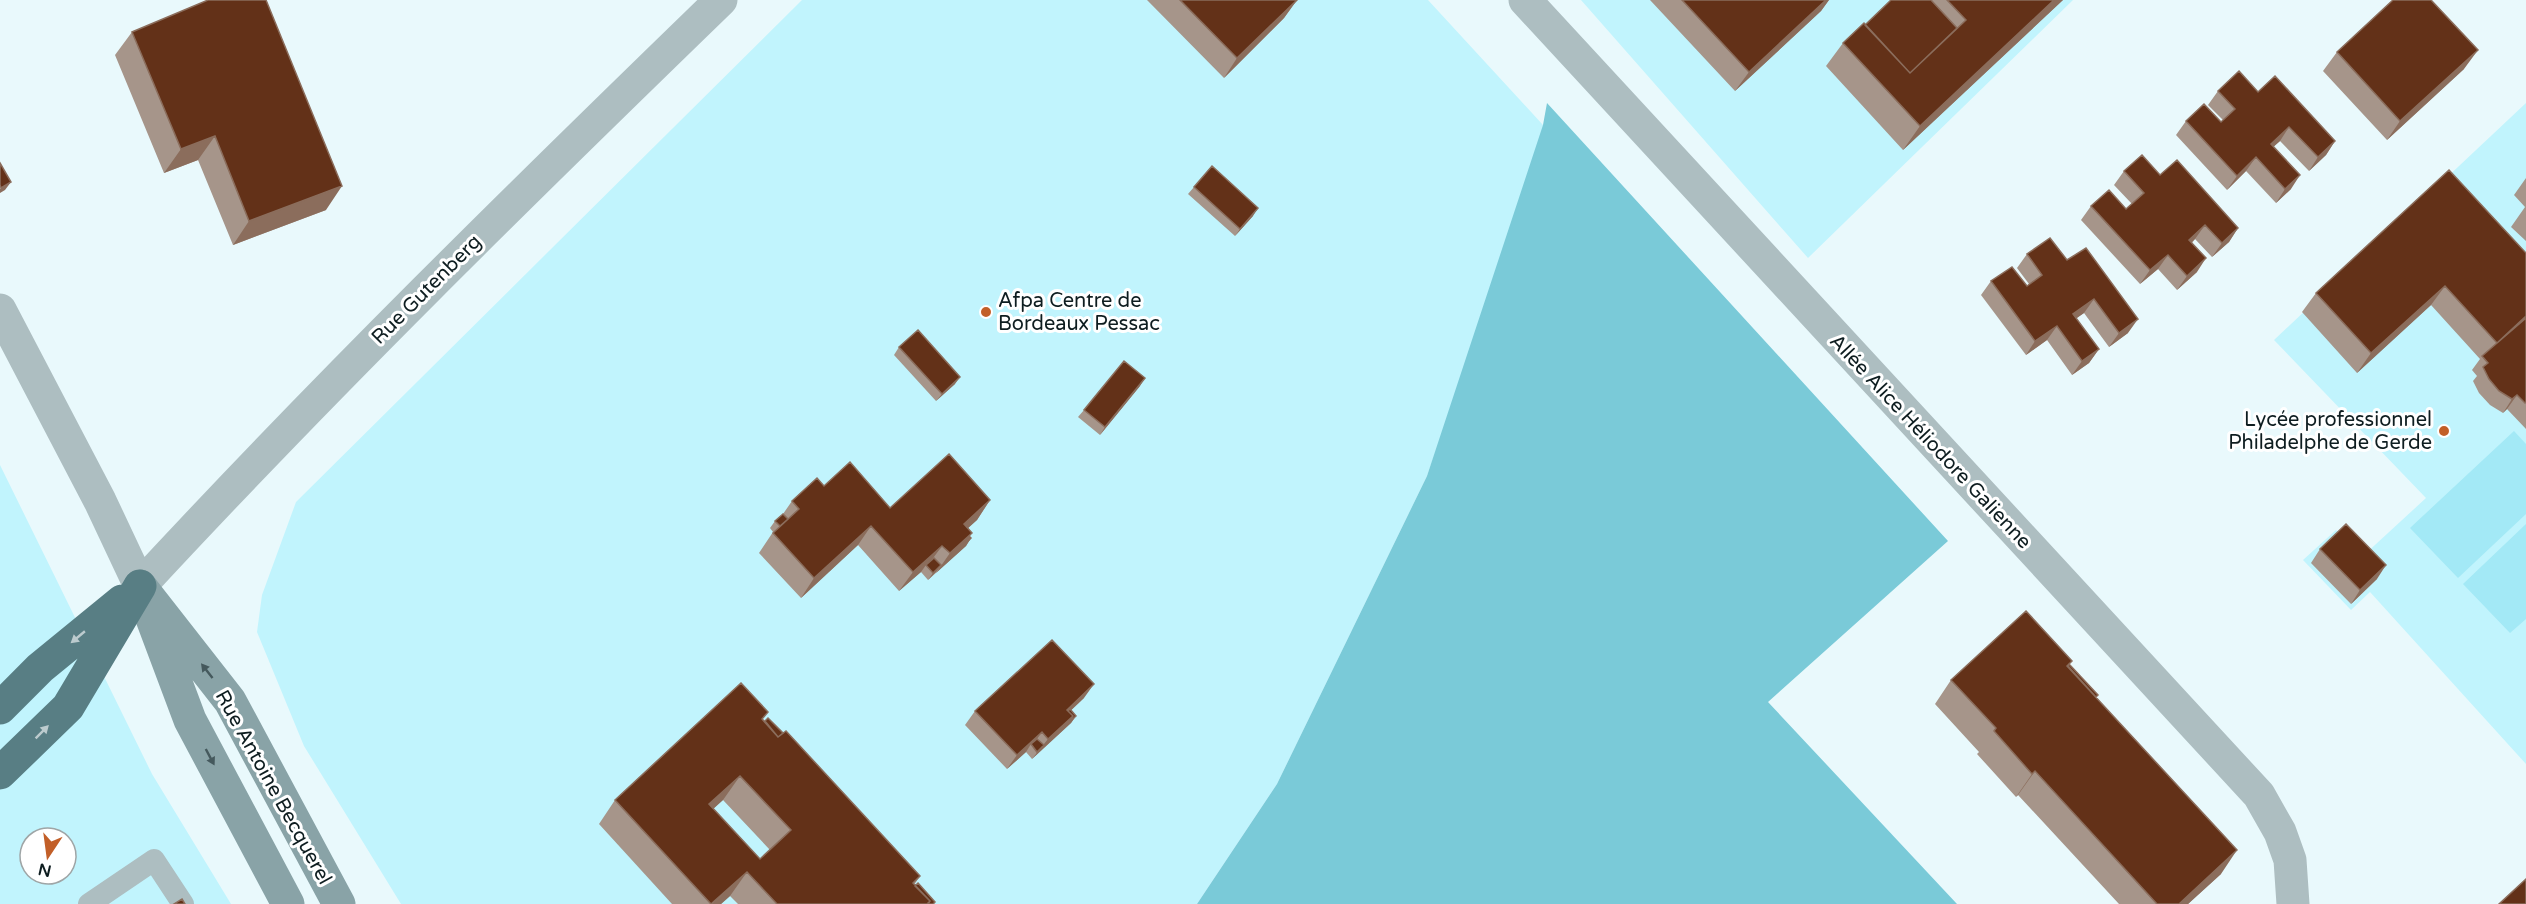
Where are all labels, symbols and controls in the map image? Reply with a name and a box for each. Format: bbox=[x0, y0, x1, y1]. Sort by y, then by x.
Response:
street label: Rue Gutenberg bbox=[367, 230, 487, 350]
place label: Afpa Centre de Bordeaux Pessac bbox=[998, 289, 1160, 336]
marker: Afpa Centre de Bordeaux Pessac bbox=[979, 305, 993, 319]
street label: Allée Alice Héliodore Galienne bbox=[1824, 329, 2036, 554]
place label: Lycée professionnel Philadelphe de Gerde bbox=[2228, 408, 2432, 455]
marker: Lycée professionnel Philadelphe de Gerde bbox=[2437, 424, 2451, 438]
one-way arrow bbox=[70, 630, 86, 643]
one-way arrow bbox=[200, 663, 213, 679]
street label: Rue Antoine Becquerel bbox=[210, 686, 337, 889]
one-way arrow bbox=[34, 726, 48, 740]
one-way arrow bbox=[205, 748, 215, 765]
north arrow bbox=[18, 826, 78, 886]
text: N bbox=[36, 858, 53, 881]

